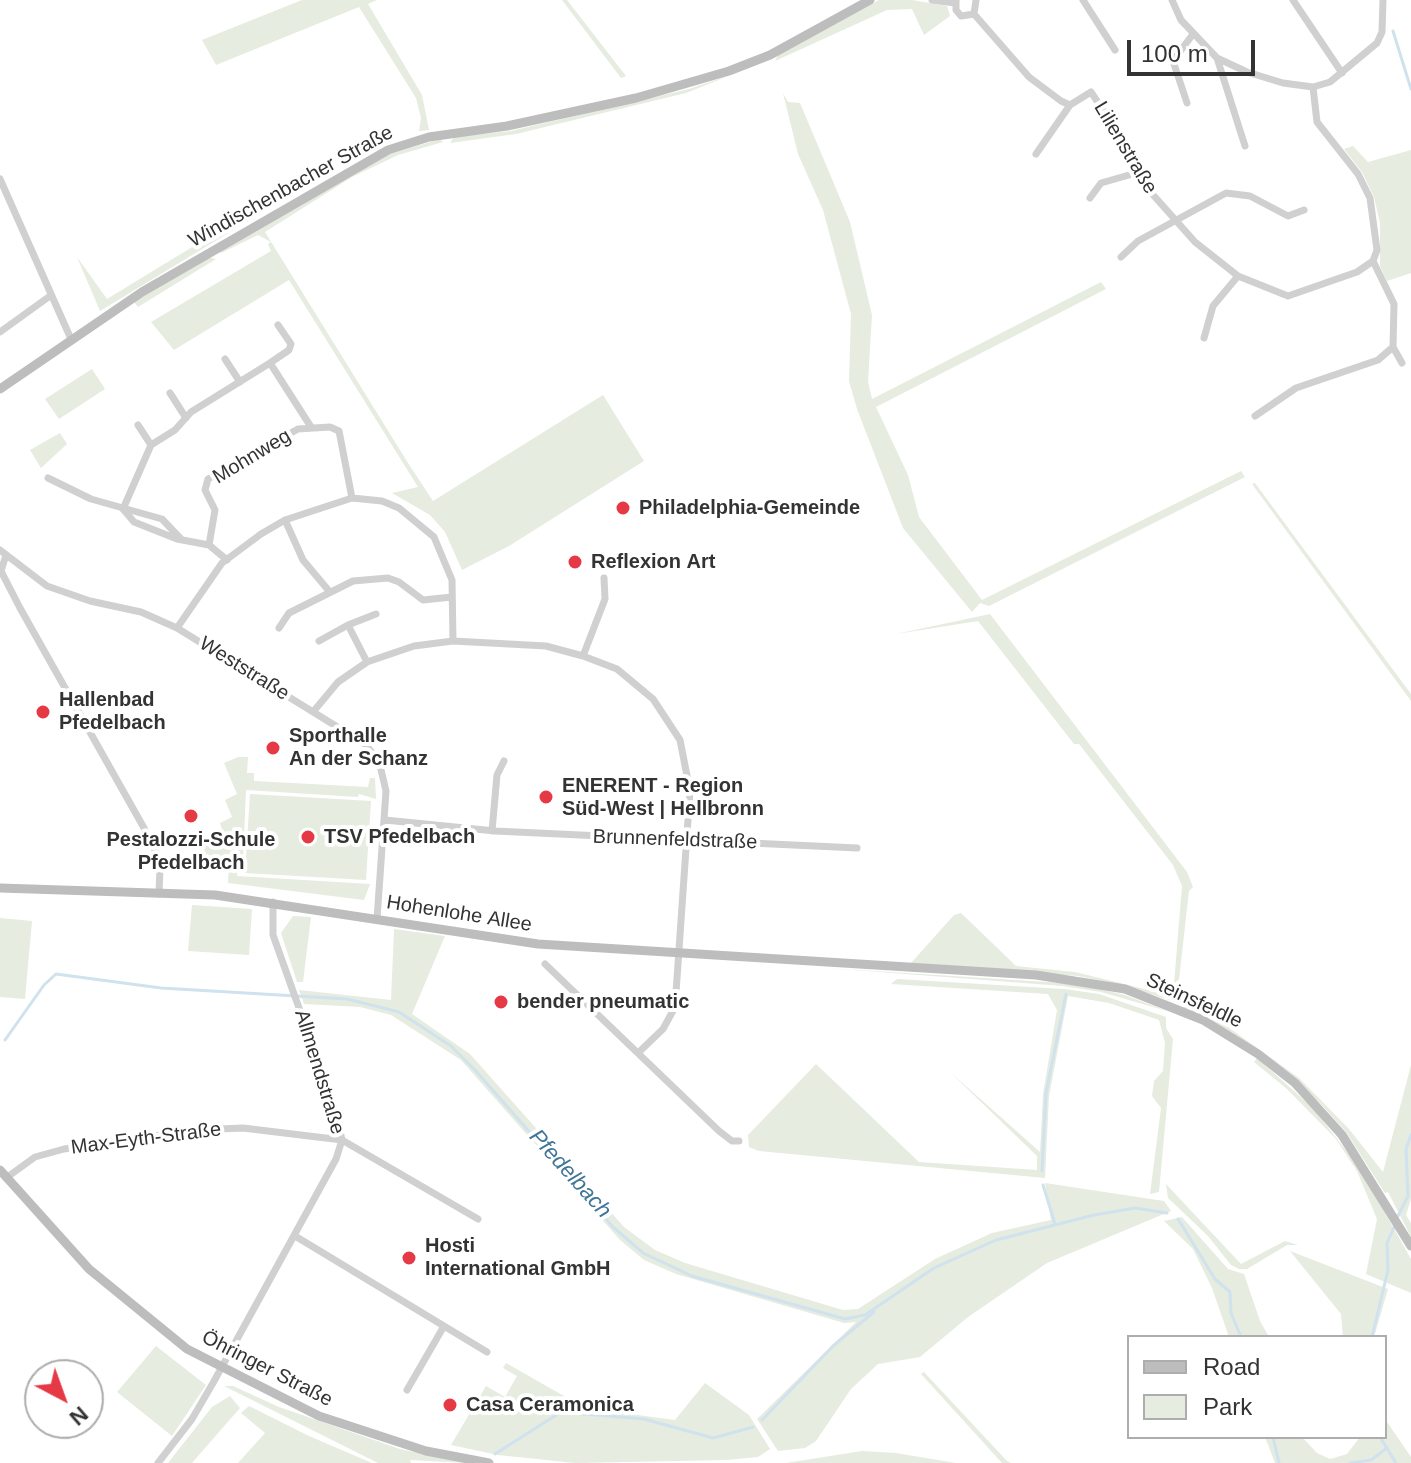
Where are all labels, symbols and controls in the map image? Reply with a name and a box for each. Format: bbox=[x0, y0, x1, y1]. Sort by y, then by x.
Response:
scale bar bbox=[1131, 24, 1259, 74]
text: 100 m bbox=[1141, 40, 1208, 67]
street label: Lilienstraße bbox=[1088, 98, 1162, 198]
street label: Windischenbacher Straße bbox=[185, 121, 397, 253]
street label: Mohnweg bbox=[209, 424, 295, 490]
place label: Philadelphia-Gemeinde bbox=[639, 496, 860, 520]
marker: Philadelphia-Gemeinde bbox=[614, 499, 632, 517]
place label: Reflexion Art bbox=[591, 550, 715, 574]
marker: Reflexion Art bbox=[566, 553, 584, 571]
street label: Weststraße bbox=[194, 632, 294, 706]
place label: Hallenbad Pfedelbach bbox=[59, 688, 166, 735]
marker: Hallenbad Pfedelbach bbox=[34, 703, 52, 721]
place label: Sporthalle An der Schanz bbox=[289, 724, 428, 771]
marker: Sporthalle An der Schanz bbox=[264, 739, 282, 757]
place label: ENERENT - Region Süd-West | Hellbronn bbox=[562, 774, 764, 821]
marker: ENERENT - Region Süd-West | Hellbronn bbox=[537, 788, 555, 806]
marker: Pestalozzi-Schule Pfedelbach bbox=[182, 807, 200, 825]
place label: TSV Pfedelbach bbox=[324, 825, 475, 849]
street label: Brunnenfeldstraße bbox=[592, 825, 758, 855]
place label: Pestalozzi-Schule Pfedelbach bbox=[107, 828, 275, 875]
marker: TSV Pfedelbach bbox=[299, 828, 317, 846]
street label: Hohenlohe Allee bbox=[385, 891, 533, 937]
street label: Steinsfeldle bbox=[1142, 968, 1246, 1034]
place label: bender pneumatic bbox=[517, 990, 689, 1014]
marker: bender pneumatic bbox=[492, 993, 510, 1011]
street label: Allmendstraße bbox=[289, 1007, 349, 1137]
street label: Max-Eyth-Straße bbox=[70, 1118, 222, 1160]
water label: Pfedelbach bbox=[523, 1124, 617, 1224]
place label: Hosti International GmbH bbox=[425, 1234, 611, 1281]
marker: Hosti International GmbH bbox=[400, 1249, 418, 1267]
street label: Öhringer Straße bbox=[198, 1326, 336, 1412]
legend bbox=[1127, 1335, 1387, 1439]
text: Road bbox=[1203, 1353, 1260, 1380]
north arrow bbox=[24, 1359, 104, 1439]
place label: Casa Ceramonica bbox=[466, 1393, 634, 1417]
text: Park bbox=[1203, 1393, 1252, 1420]
marker: Casa Ceramonica bbox=[441, 1396, 459, 1414]
text: N bbox=[65, 1401, 93, 1431]

